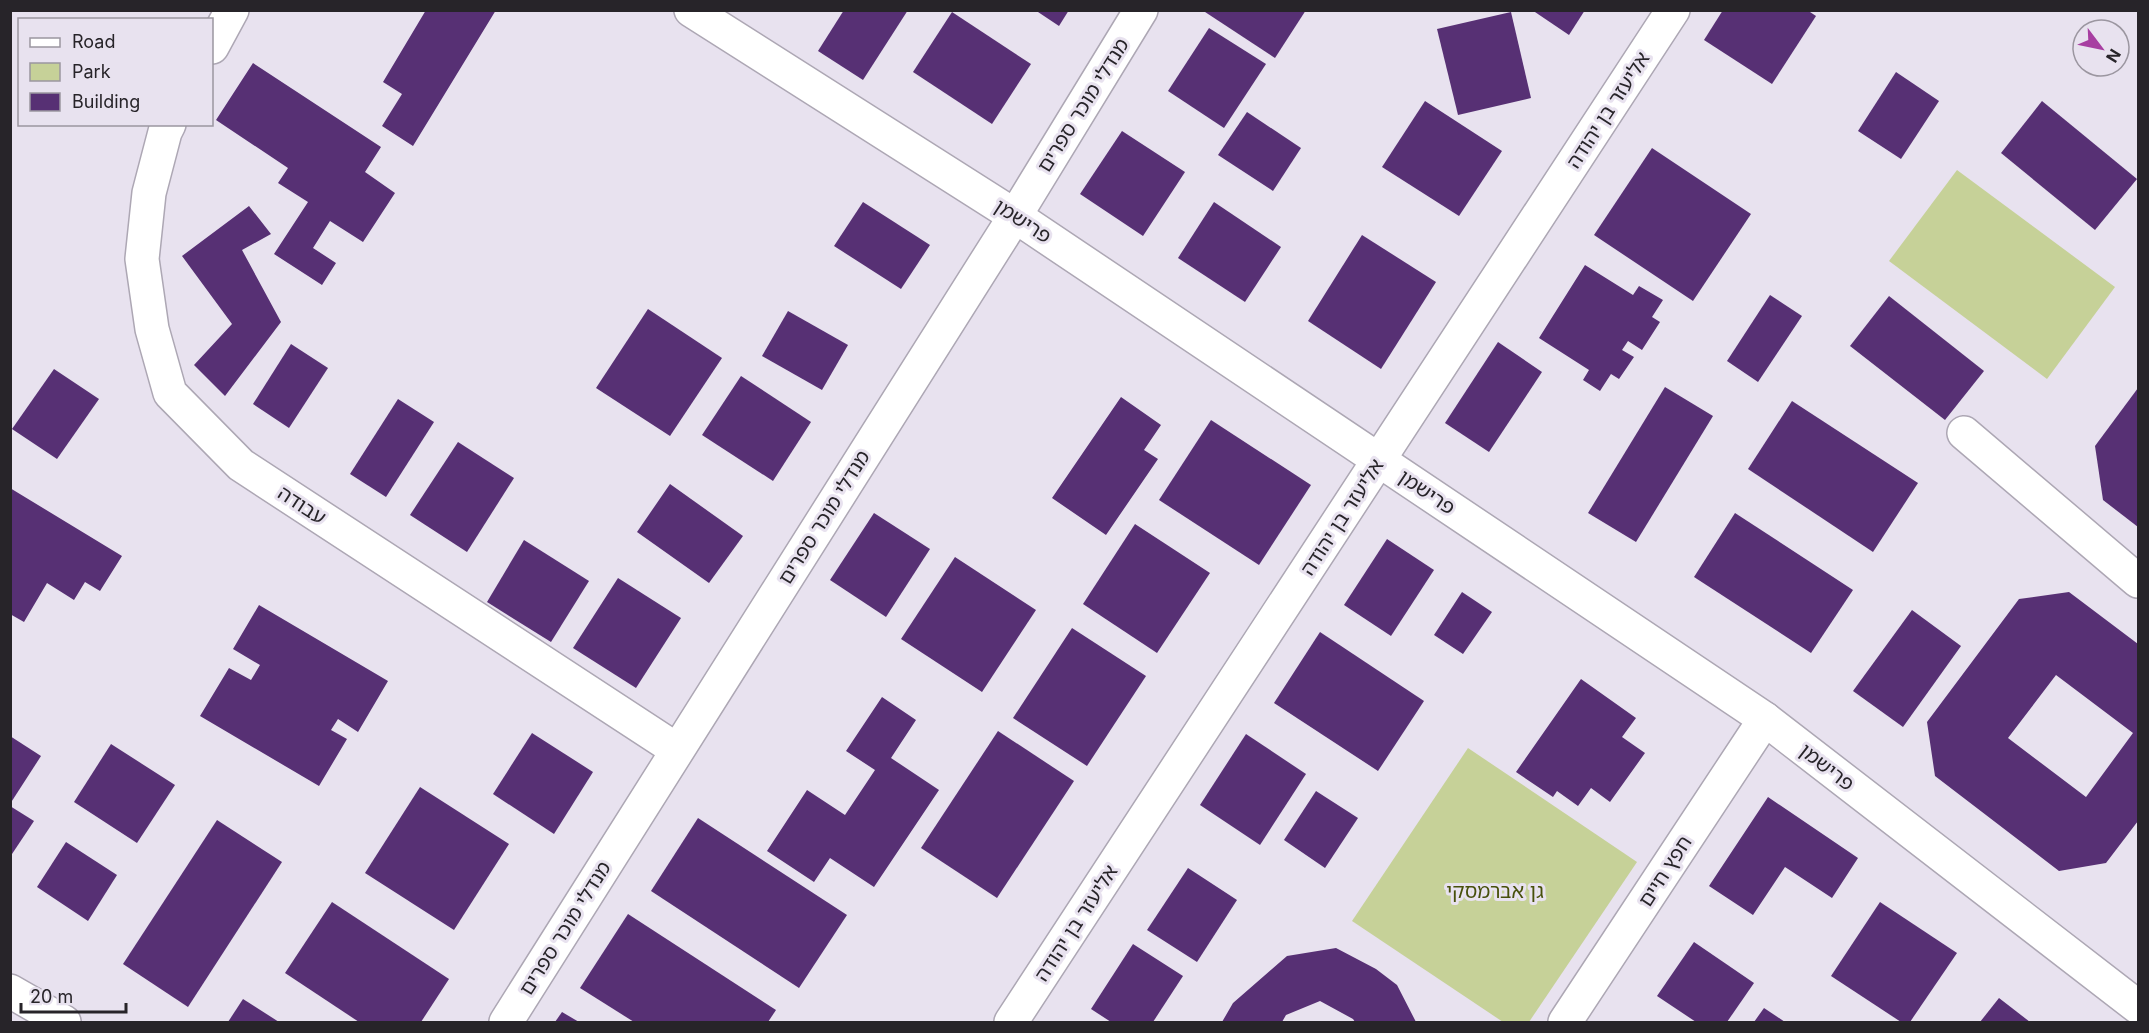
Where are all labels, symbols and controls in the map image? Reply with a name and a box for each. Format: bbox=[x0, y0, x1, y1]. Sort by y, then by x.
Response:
legend bbox=[18, 18, 213, 126]
north arrow bbox=[2071, 18, 2131, 78]
text: Road bbox=[72, 31, 115, 52]
street label: מנדלי מוכר ספרים bbox=[1032, 34, 1134, 176]
text: N bbox=[2102, 45, 2125, 66]
street label: אליעזר בן יהודה bbox=[1561, 47, 1655, 173]
text: Park bbox=[72, 61, 111, 82]
text: Building bbox=[72, 91, 140, 112]
street label: פרישמן bbox=[990, 194, 1056, 248]
street label: מנדלי מוכר ספרים bbox=[773, 446, 875, 588]
street label: אליעזר בן יהודה bbox=[1295, 454, 1389, 580]
street label: פרישמן bbox=[1394, 465, 1460, 519]
street label: עבודה bbox=[274, 481, 330, 529]
street label: פרישמן bbox=[1795, 738, 1859, 796]
street label: חפץ חיים bbox=[1633, 831, 1697, 911]
street label: מנדלי מוכר ספרים bbox=[514, 857, 616, 999]
street label: אליעזר בן יהודה bbox=[1029, 860, 1123, 986]
park label: גן אברמסקי bbox=[1446, 879, 1544, 903]
scale bar bbox=[21, 976, 126, 1014]
text: 20 m bbox=[30, 986, 73, 1007]

